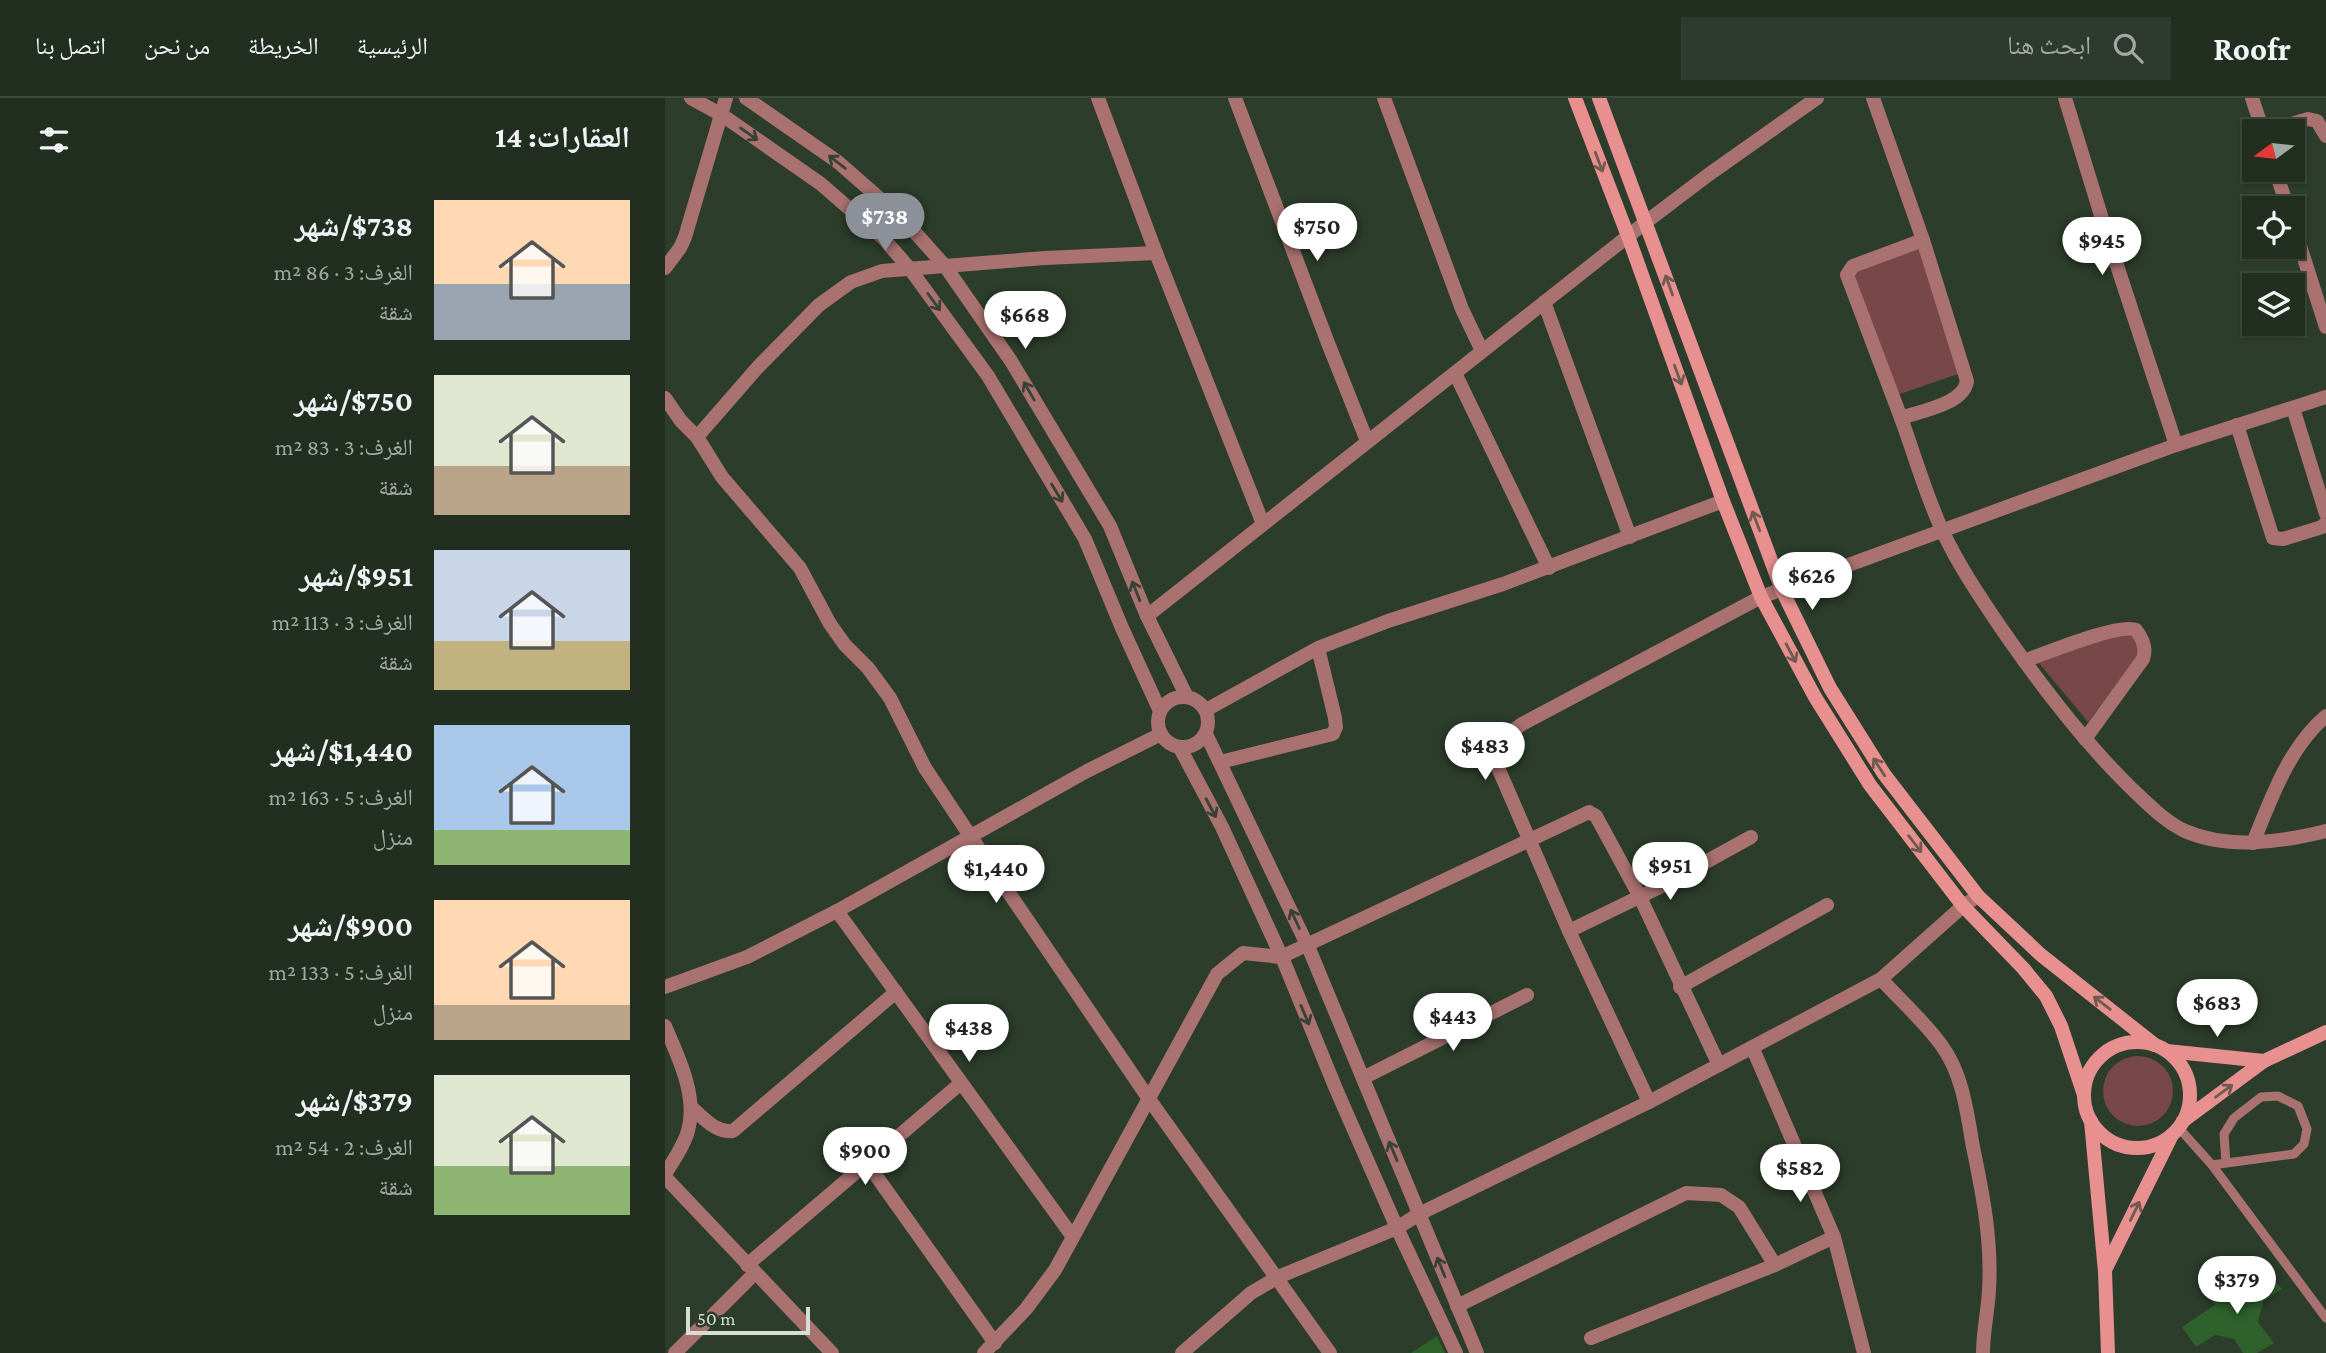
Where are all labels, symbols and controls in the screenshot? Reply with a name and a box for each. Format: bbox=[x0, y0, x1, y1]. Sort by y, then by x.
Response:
search box bbox=[1681, 17, 2171, 80]
icon: search bbox=[2109, 29, 2147, 67]
text: Roofr bbox=[2213, 30, 2291, 67]
text: ابحث هنا bbox=[2007, 31, 2091, 60]
text: اتصل بنا bbox=[35, 32, 106, 59]
text: من نحن bbox=[144, 32, 210, 59]
text: الخريطة bbox=[248, 32, 319, 59]
text: الرئيسية bbox=[357, 32, 428, 59]
north arrow bbox=[2242, 119, 2305, 182]
map controls bbox=[2242, 119, 2305, 336]
text: العقارات: 14 bbox=[495, 120, 630, 153]
icon: filters bbox=[35, 121, 73, 159]
one-way arrow bbox=[739, 127, 758, 141]
one-way arrow bbox=[1594, 150, 1607, 172]
one-way arrow bbox=[828, 155, 847, 170]
pin: $738 bbox=[844, 194, 926, 253]
button: locate bbox=[2242, 196, 2305, 259]
text: $738 bbox=[861, 203, 909, 229]
pin: $750 bbox=[1276, 204, 1358, 263]
text: $738/شهر bbox=[295, 209, 413, 242]
text: $750 bbox=[1293, 213, 1341, 239]
pin: $945 bbox=[2061, 218, 2143, 277]
text: $945 bbox=[2078, 227, 2126, 253]
icon: home bbox=[490, 228, 574, 312]
text: الغرف: 3 · 86 m² bbox=[274, 259, 413, 285]
button: layers bbox=[2242, 273, 2305, 336]
one-way arrow bbox=[1662, 274, 1674, 296]
one-way arrow bbox=[927, 292, 941, 311]
pin: $668 bbox=[984, 292, 1066, 351]
text: شقة bbox=[379, 299, 413, 325]
text: $668 bbox=[1000, 301, 1050, 327]
one-way arrow bbox=[1673, 363, 1685, 385]
one-way arrow bbox=[1021, 382, 1035, 402]
text: $750/شهر bbox=[294, 384, 413, 417]
icon: home bbox=[490, 403, 574, 487]
text: الغرف: 3 · 83 m² bbox=[275, 434, 413, 460]
text: شقة bbox=[379, 474, 413, 500]
one-way arrow bbox=[1050, 483, 1065, 502]
one-way arrow bbox=[1749, 511, 1761, 532]
pin: $626 bbox=[1771, 552, 1853, 612]
text: $951/شهر bbox=[299, 559, 413, 592]
text: $626 bbox=[1788, 562, 1836, 588]
icon: home bbox=[490, 578, 574, 662]
one-way arrow bbox=[1129, 581, 1142, 602]
text: الغرف: 3 · 113 m² bbox=[272, 609, 413, 635]
one-way arrow bbox=[1785, 643, 1799, 663]
text: شقة bbox=[379, 649, 413, 675]
pin: $483 bbox=[1444, 722, 1526, 782]
text: $483 bbox=[1461, 732, 1509, 758]
text: $1,440/شهر bbox=[271, 734, 413, 767]
icon: home bbox=[490, 753, 574, 837]
one-way arrow bbox=[1872, 758, 1886, 778]
text: الغرف: 5 · 163 m² bbox=[269, 784, 413, 810]
one-way arrow bbox=[1205, 797, 1219, 818]
text: منزل bbox=[373, 824, 413, 850]
one-way arrow bbox=[1907, 834, 1922, 853]
pin: $951 bbox=[1629, 842, 1711, 902]
pin: $1,440 bbox=[939, 846, 1053, 905]
text: $951 bbox=[1648, 852, 1692, 878]
text: $1,440 bbox=[964, 855, 1028, 881]
text: $900/شهر bbox=[288, 909, 413, 942]
one-way arrow bbox=[1287, 909, 1301, 930]
icon: home bbox=[490, 928, 574, 1012]
text: الغرف: 5 · 133 m² bbox=[269, 959, 413, 985]
pin: $683 bbox=[2176, 979, 2258, 1039]
text: $683 bbox=[2193, 989, 2241, 1015]
pin: $443 bbox=[1412, 993, 1494, 1053]
one-way arrow bbox=[2093, 995, 2111, 1010]
text: منزل bbox=[373, 999, 413, 1025]
text: $443 bbox=[1429, 1003, 1477, 1029]
pin: $438 bbox=[928, 1004, 1010, 1064]
one-way arrow bbox=[1300, 1004, 1313, 1025]
text: $438 bbox=[945, 1014, 993, 1040]
text: $379/شهر bbox=[296, 1084, 413, 1117]
one-way arrow bbox=[2214, 1084, 2233, 1098]
icon: home bbox=[490, 1103, 574, 1187]
pin: $900 bbox=[824, 1128, 906, 1187]
text: الغرف: 2 · 54 m² bbox=[275, 1134, 413, 1160]
text: $900 bbox=[839, 1137, 891, 1163]
one-way arrow bbox=[1385, 1141, 1398, 1162]
pin: $582 bbox=[1759, 1144, 1841, 1204]
text: $582 bbox=[1776, 1154, 1824, 1180]
text: شقة bbox=[379, 1174, 413, 1200]
one-way arrow bbox=[2128, 1201, 2142, 1222]
pin: $379 bbox=[2196, 1256, 2278, 1316]
one-way arrow bbox=[1434, 1257, 1447, 1279]
text: $379 bbox=[2214, 1266, 2260, 1292]
scale bar bbox=[686, 1304, 810, 1336]
text: 50 m bbox=[697, 1308, 736, 1329]

